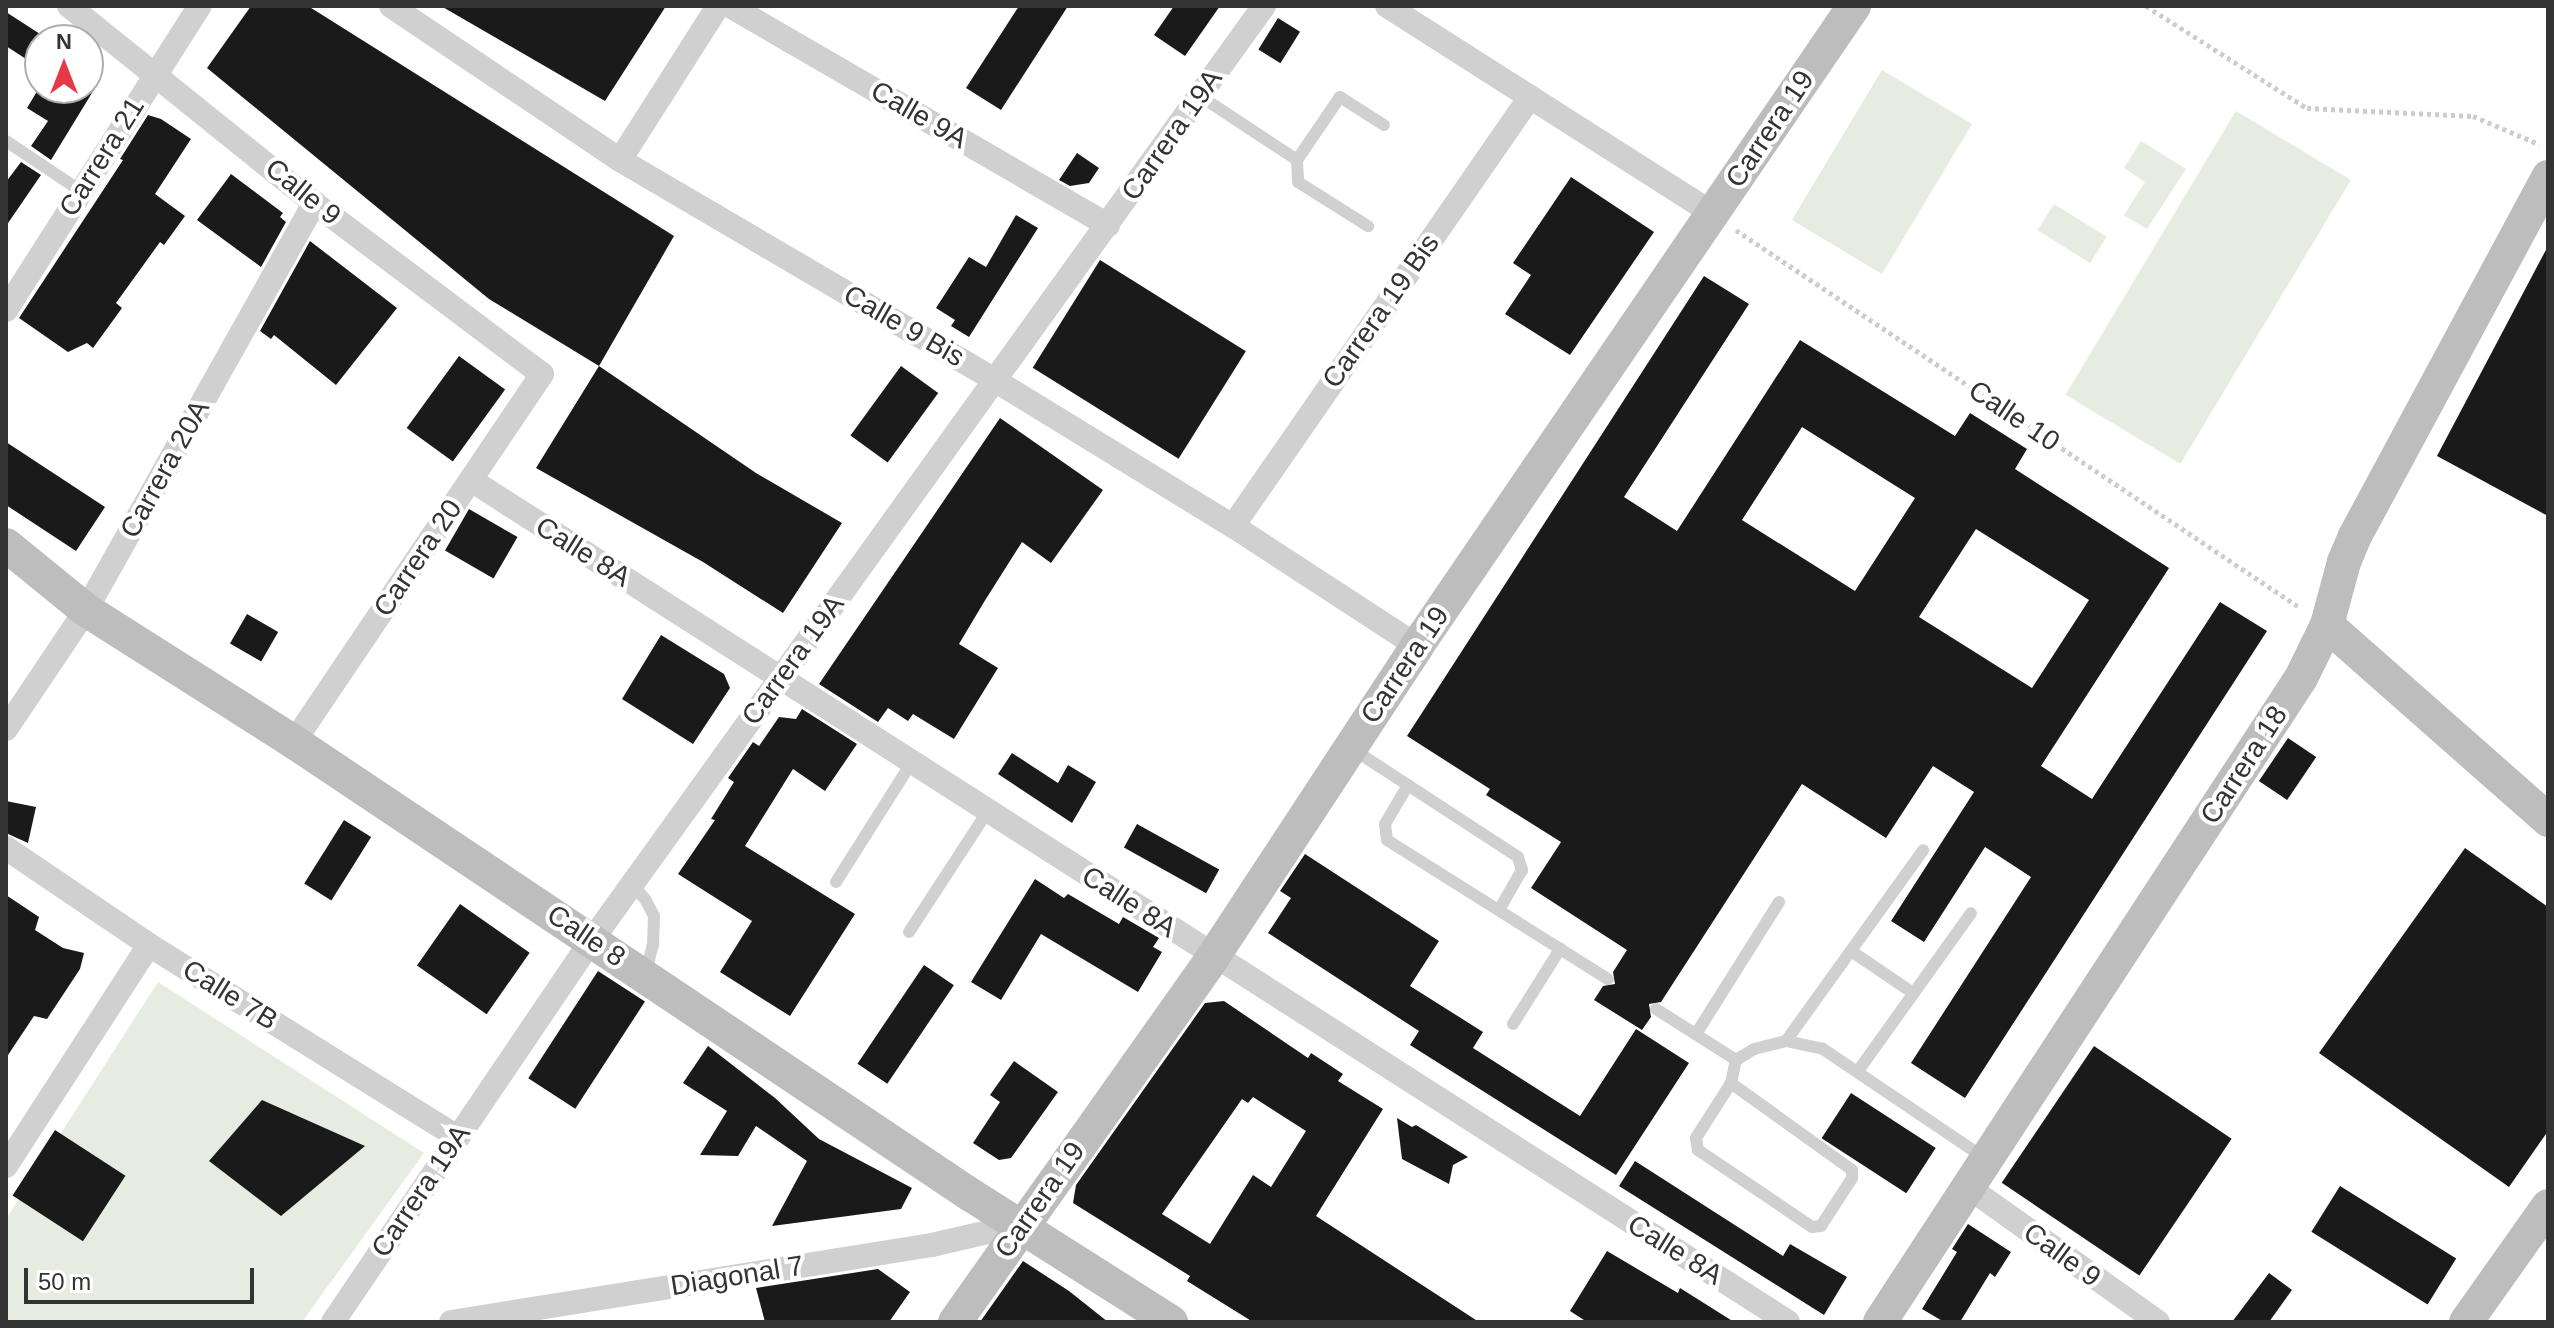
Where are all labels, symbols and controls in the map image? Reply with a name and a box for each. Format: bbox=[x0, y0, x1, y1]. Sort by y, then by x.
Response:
north arrow bbox=[24, 24, 104, 104]
text: N bbox=[56, 29, 72, 54]
street label: Carrera 19A bbox=[1115, 63, 1229, 207]
street label: Carrera 19 bbox=[1719, 64, 1821, 194]
street label: Calle 9A bbox=[865, 74, 973, 156]
street label: Carrera 21 bbox=[52, 91, 152, 223]
street label: Calle 9 bbox=[259, 152, 347, 232]
street label: Carrera 19 Bis bbox=[1315, 227, 1447, 395]
street label: Calle 9 Bis bbox=[838, 278, 970, 374]
street label: Calle 10 bbox=[1962, 373, 2066, 459]
street label: Carrera 20A bbox=[113, 394, 217, 544]
street label: Carrera 20 bbox=[367, 493, 469, 623]
street label: Calle 8A bbox=[529, 510, 637, 594]
street label: Carrera 19A bbox=[735, 588, 851, 732]
street label: Carrera 19 bbox=[1354, 600, 1456, 730]
street label: Carrera 18 bbox=[2193, 700, 2295, 830]
street label: Calle 8A bbox=[1075, 859, 1183, 945]
street label: Calle 8 bbox=[540, 898, 632, 974]
street label: Calle 7B bbox=[176, 953, 284, 1037]
street label: Carrera 19A bbox=[364, 1118, 478, 1264]
street label: Carrera 19 bbox=[988, 1136, 1092, 1264]
street label: Calle 8A bbox=[1621, 1208, 1729, 1292]
street label: Calle 9 bbox=[2017, 1216, 2107, 1294]
street label: Diagonal 7 bbox=[668, 1249, 806, 1303]
scale bar bbox=[28, 1252, 258, 1302]
text: 50 m bbox=[38, 1268, 91, 1295]

